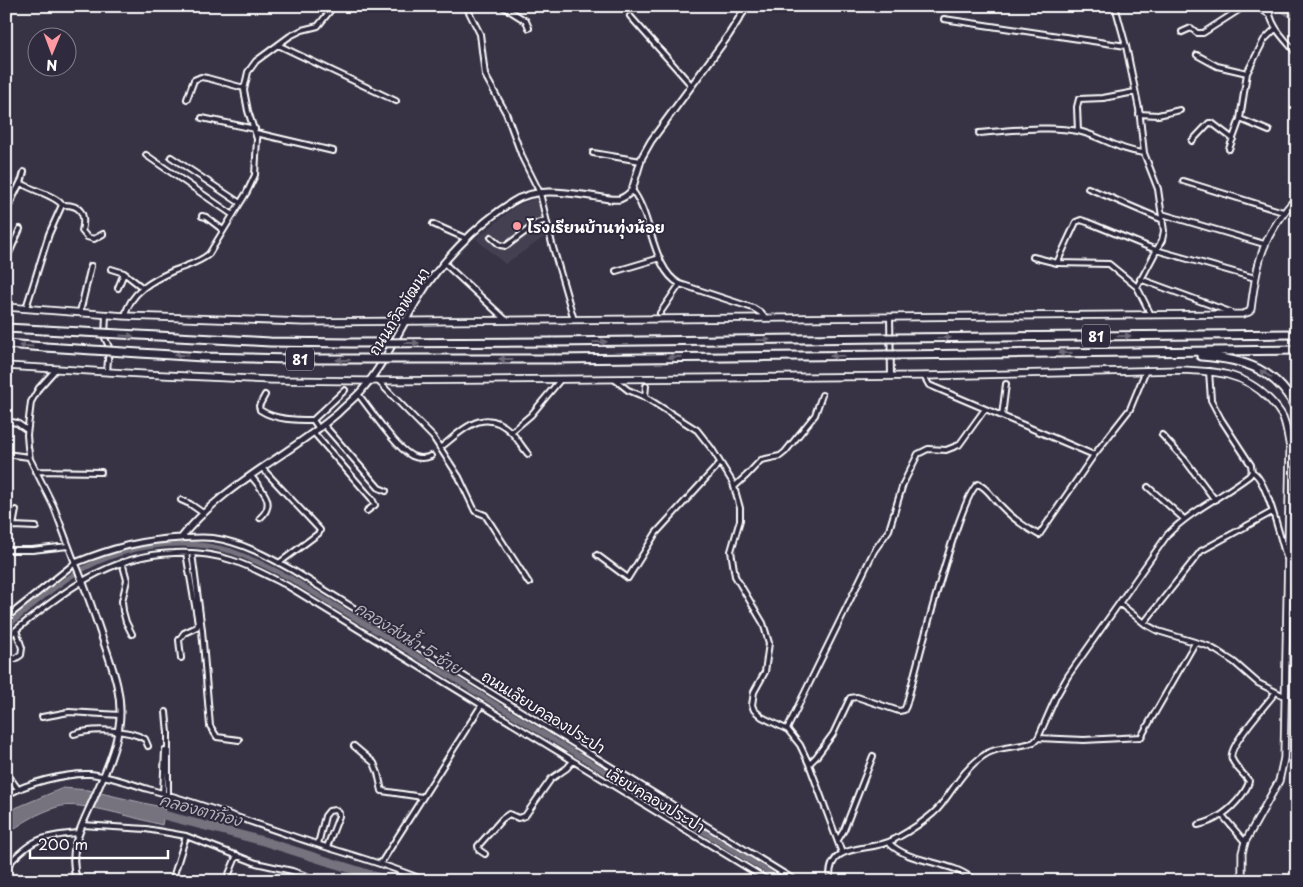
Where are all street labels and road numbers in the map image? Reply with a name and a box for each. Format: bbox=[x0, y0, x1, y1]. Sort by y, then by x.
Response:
street label: ถนนถวิลพัฒนา bbox=[362, 262, 434, 360]
road number: 81 bbox=[1082, 324, 1110, 348]
road number: 81 bbox=[286, 348, 314, 370]
street label: ถนนเลียบคลองประปา bbox=[478, 664, 610, 758]
street label: เลียบคลองประปา bbox=[602, 760, 710, 838]

